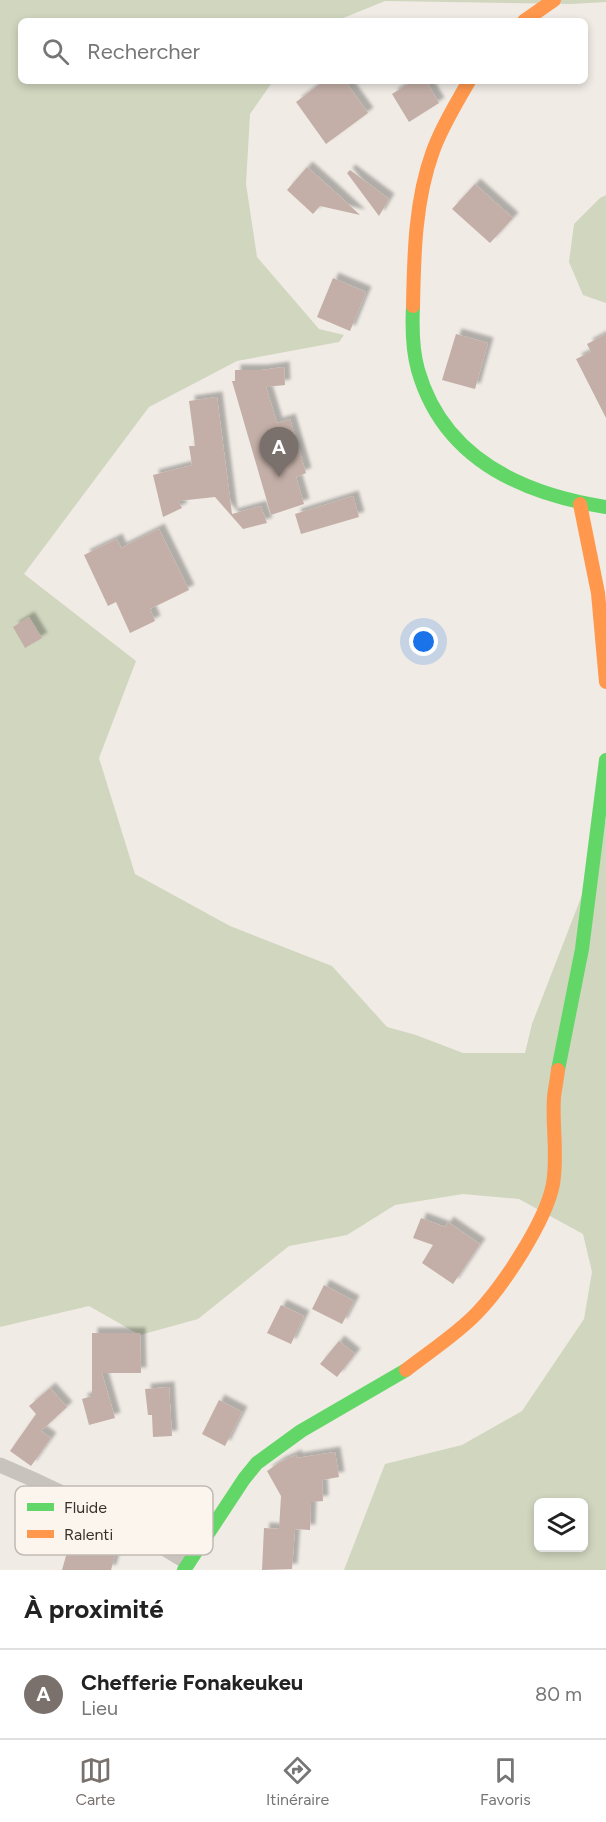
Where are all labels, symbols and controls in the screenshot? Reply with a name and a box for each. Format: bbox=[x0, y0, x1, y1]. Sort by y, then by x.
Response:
search box bbox=[18, 18, 588, 84]
icon: search bbox=[39, 35, 72, 68]
text: Rechercher bbox=[87, 38, 200, 65]
pin: A bbox=[260, 428, 298, 477]
your location bbox=[409, 627, 438, 656]
legend bbox=[15, 1486, 213, 1555]
text: Fluide bbox=[64, 1498, 107, 1517]
map controls bbox=[534, 1498, 588, 1552]
button: layers bbox=[534, 1498, 588, 1552]
text: Ralenti bbox=[64, 1525, 113, 1544]
text: À proximité bbox=[24, 1593, 164, 1625]
text: Chefferie Fonakeukeu bbox=[81, 1669, 303, 1696]
text: A bbox=[36, 1682, 51, 1706]
text: 80 m bbox=[535, 1682, 582, 1706]
text: Lieu bbox=[81, 1696, 118, 1720]
tab: Carte bbox=[75, 1754, 115, 1809]
tab: Itinéraire bbox=[266, 1754, 329, 1809]
tab: Favoris bbox=[480, 1754, 531, 1809]

